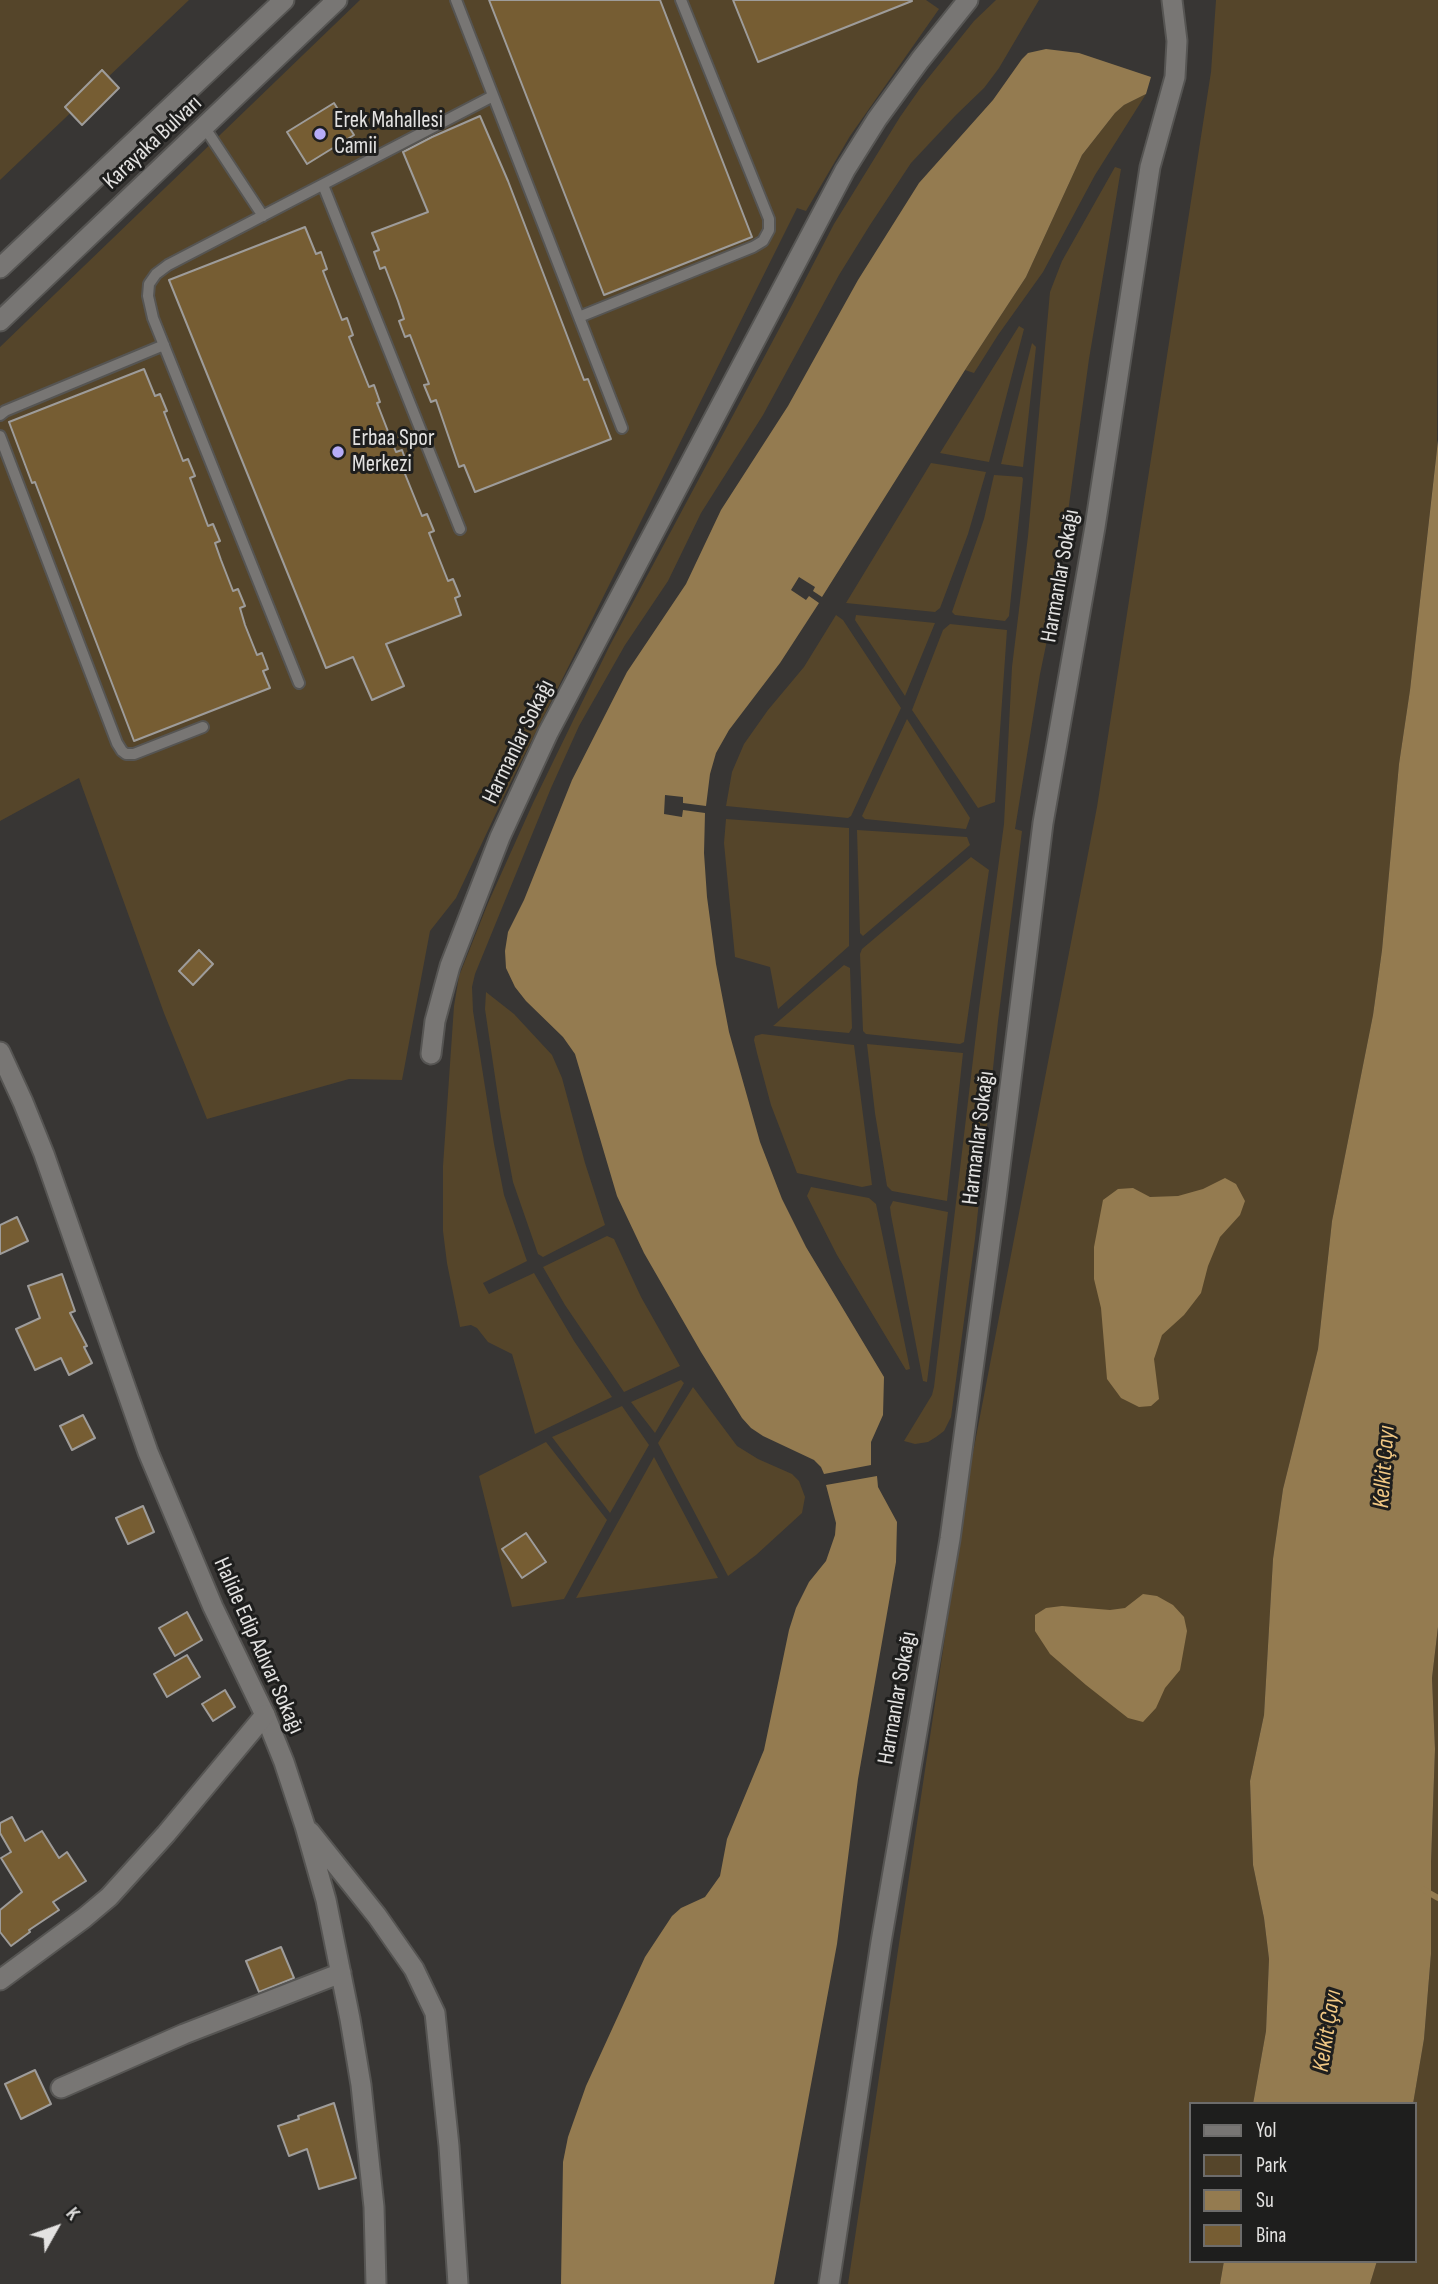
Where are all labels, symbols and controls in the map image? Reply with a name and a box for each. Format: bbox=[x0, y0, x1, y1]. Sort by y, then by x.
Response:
street label: Karayaka Bulvarı bbox=[98, 90, 208, 196]
place label: Erek Mahallesi Camii bbox=[334, 107, 443, 161]
marker: Erek Mahallesi Camii bbox=[312, 126, 328, 142]
place label: Erbaa Spor Merkezi bbox=[352, 425, 434, 479]
marker: Erbaa Spor Merkezi bbox=[330, 444, 346, 460]
street label: Harmanlar Sokağı bbox=[1036, 507, 1086, 645]
street label: Harmanlar Sokağı bbox=[477, 676, 561, 808]
street label: Harmanlar Sokağı bbox=[957, 1070, 1001, 1206]
water label: Kelkit Çayı bbox=[1368, 1425, 1402, 1509]
street label: Halide Edip Adıvar Sokağı bbox=[207, 1554, 309, 1738]
street label: Harmanlar Sokağı bbox=[873, 1629, 923, 1767]
water label: Kelkit Çayı bbox=[1307, 1988, 1349, 2074]
legend bbox=[1190, 2102, 1417, 2263]
text: Yol bbox=[1256, 2118, 1276, 2143]
text: Park bbox=[1256, 2153, 1287, 2178]
text: Su bbox=[1256, 2188, 1274, 2213]
north arrow bbox=[21, 2193, 91, 2263]
text: K bbox=[61, 2203, 84, 2225]
text: Bina bbox=[1256, 2223, 1286, 2248]

